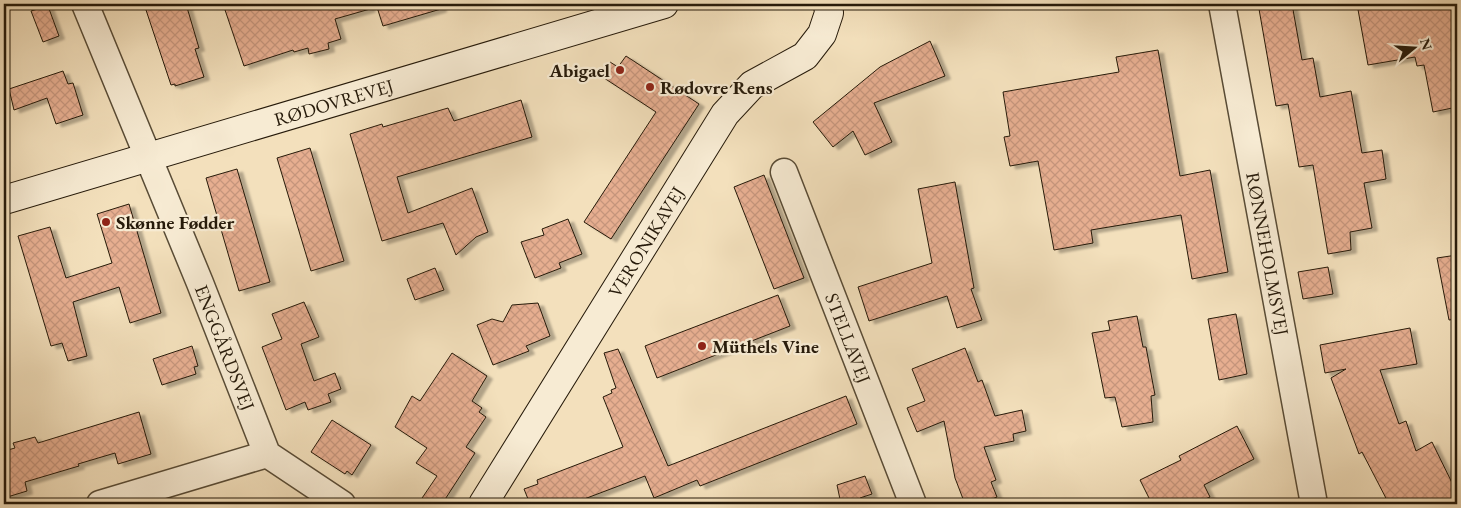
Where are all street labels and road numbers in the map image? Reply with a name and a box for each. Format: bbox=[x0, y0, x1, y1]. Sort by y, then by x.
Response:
street label: RØDOVREVEJ bbox=[271, 73, 396, 132]
street label: RØNNEHOLMSVEJ bbox=[1241, 170, 1295, 338]
street label: VERONIKAVEJ bbox=[602, 181, 690, 302]
street label: ENGGÅRDSVEJ bbox=[189, 281, 261, 414]
street label: STELLAVEJ bbox=[820, 289, 877, 387]

